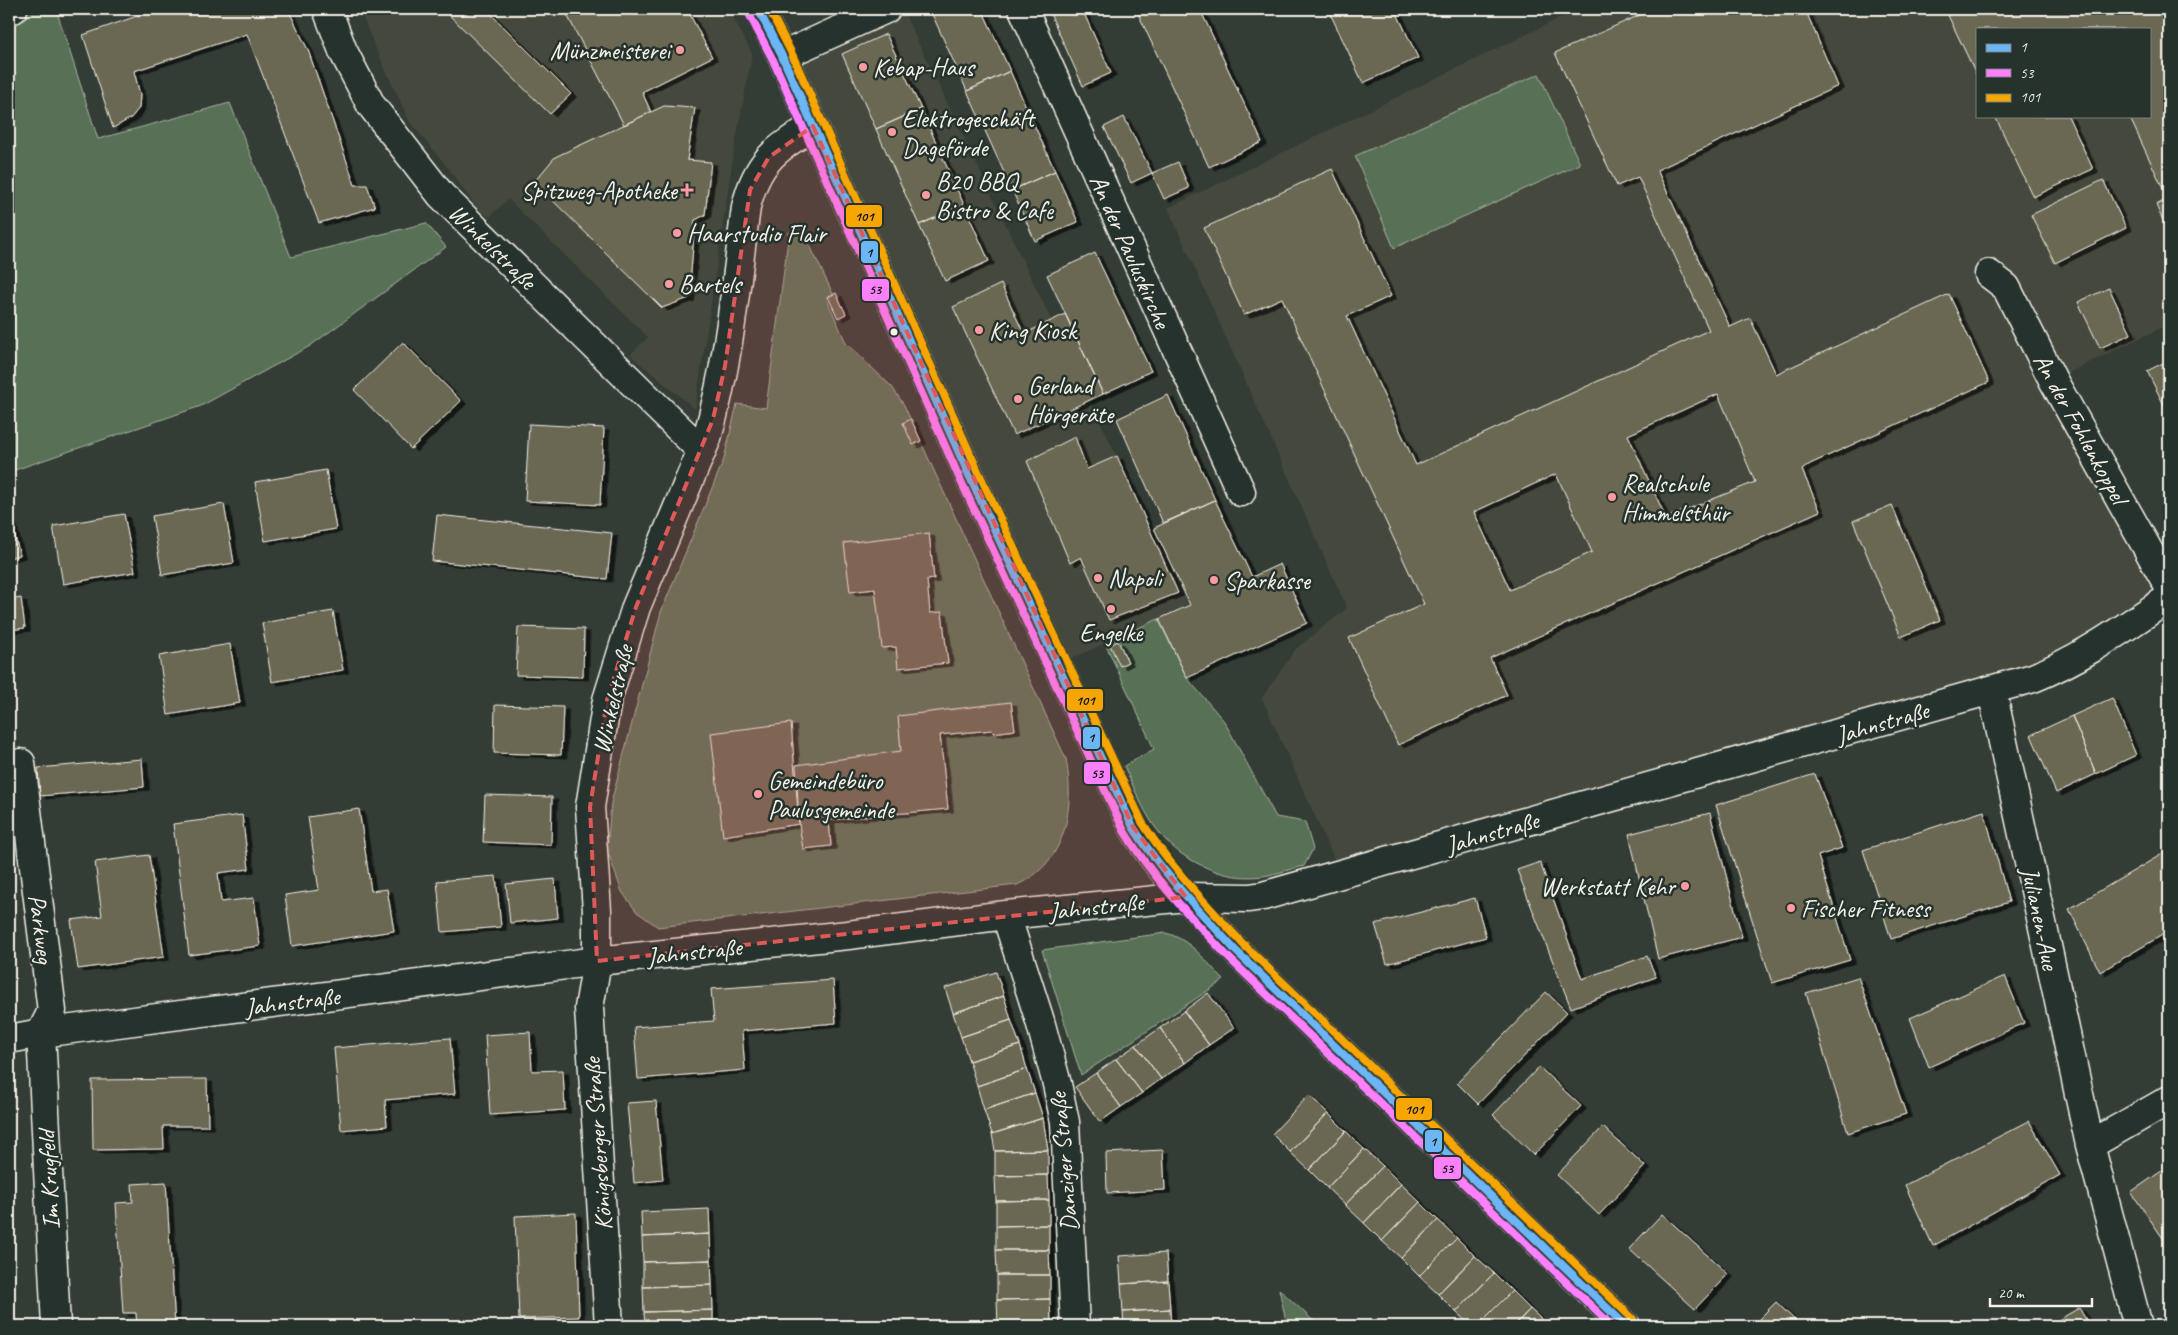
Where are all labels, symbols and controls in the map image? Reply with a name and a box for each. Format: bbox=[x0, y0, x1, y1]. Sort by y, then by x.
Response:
legend bbox=[1976, 28, 2150, 118]
place label: Münzmeisterei bbox=[550, 35, 673, 67]
text: 1 bbox=[2020, 38, 2028, 57]
marker: Münzmeisterei bbox=[674, 44, 686, 56]
place label: Kebap-Haus bbox=[873, 52, 976, 84]
marker: Kebap-Haus bbox=[857, 61, 869, 73]
text: 53 bbox=[2020, 64, 2035, 83]
text: 101 bbox=[2020, 88, 2042, 107]
place label: Elektrogeschäft Dageförde bbox=[902, 103, 1036, 164]
marker: Elektrogeschäft Dageförde bbox=[886, 126, 898, 138]
place label: B20 BBQ Bistro & Cafe bbox=[936, 166, 1055, 227]
street label: An der Pauluskirche bbox=[1082, 169, 1179, 335]
place label: Spitzweg-Apotheke bbox=[521, 175, 679, 207]
marker: Spitzweg-Apotheke bbox=[681, 184, 693, 196]
marker: B20 BBQ Bistro & Cafe bbox=[920, 189, 932, 201]
street label: Winkelstraße bbox=[442, 197, 544, 298]
line badge: 101 bbox=[845, 204, 883, 228]
text: 101 bbox=[855, 208, 875, 225]
place label: Haarstudio Flair bbox=[687, 218, 828, 250]
marker: Haarstudio Flair bbox=[671, 227, 683, 239]
line badge: 1 bbox=[860, 240, 879, 264]
text: 1 bbox=[866, 244, 874, 261]
place label: Bartels bbox=[679, 269, 744, 301]
marker: Bartels bbox=[663, 278, 675, 290]
line badge: 53 bbox=[861, 278, 890, 302]
text: 53 bbox=[869, 281, 883, 298]
place label: King Kiosk bbox=[989, 315, 1078, 347]
marker: King Kiosk bbox=[973, 324, 985, 336]
unlabelled marker bbox=[889, 327, 899, 337]
street label: An der Fohlenkoppel bbox=[2026, 348, 2137, 513]
place label: Gerland Hörgeräte bbox=[1028, 370, 1115, 431]
marker: Gerland Hörgeräte bbox=[1012, 393, 1024, 405]
place label: Realschule Himmelsthür bbox=[1622, 468, 1732, 529]
marker: Realschule Himmelsthür bbox=[1606, 491, 1618, 503]
place label: Napoli bbox=[1108, 563, 1164, 595]
place label: Sparkasse bbox=[1224, 565, 1312, 597]
marker: Napoli bbox=[1092, 572, 1104, 584]
marker: Sparkasse bbox=[1208, 574, 1220, 586]
marker: Engelke bbox=[1105, 603, 1117, 615]
place label: Engelke bbox=[1080, 617, 1144, 649]
street label: Winkelstraße bbox=[585, 640, 641, 757]
line badge: 101 bbox=[1066, 688, 1104, 712]
text: 101 bbox=[1076, 692, 1096, 709]
street label: Jahnstraße bbox=[1831, 694, 1934, 752]
line badge: 1 bbox=[1082, 726, 1101, 750]
text: 1 bbox=[1088, 729, 1096, 746]
line badge: 53 bbox=[1083, 761, 1111, 785]
place label: Gemeindebüro Paulusgemeinde bbox=[768, 765, 896, 826]
text: 53 bbox=[1091, 765, 1105, 782]
marker: Gemeindebüro Paulusgemeinde bbox=[752, 788, 764, 800]
street label: Jahnstraße bbox=[1441, 804, 1544, 862]
street label: Julianen-Aue bbox=[2013, 863, 2067, 974]
place label: Werkstatt Kehr bbox=[1540, 871, 1677, 903]
marker: Werkstatt Kehr bbox=[1679, 880, 1691, 892]
street label: Jahnstraße bbox=[1046, 886, 1147, 928]
street label: Parkweg bbox=[21, 893, 61, 967]
place label: Fischer Fitness bbox=[1801, 893, 1932, 925]
marker: Fischer Fitness bbox=[1785, 902, 1797, 914]
street label: Jahnstraße bbox=[644, 931, 745, 973]
street label: Jahnstraße bbox=[242, 980, 343, 1024]
street label: Königsberger Straße bbox=[576, 1055, 620, 1231]
street label: Danziger Straße bbox=[1042, 1089, 1086, 1233]
line badge: 101 bbox=[1395, 1097, 1433, 1121]
text: 101 bbox=[1405, 1101, 1425, 1118]
street label: Im Krugfeld bbox=[30, 1126, 68, 1230]
line badge: 1 bbox=[1424, 1129, 1443, 1153]
text: 1 bbox=[1430, 1133, 1438, 1150]
line badge: 53 bbox=[1433, 1156, 1462, 1180]
text: 53 bbox=[1441, 1160, 1455, 1177]
scale bar bbox=[1990, 1275, 2093, 1307]
text: 20 m bbox=[1998, 1284, 2025, 1303]

